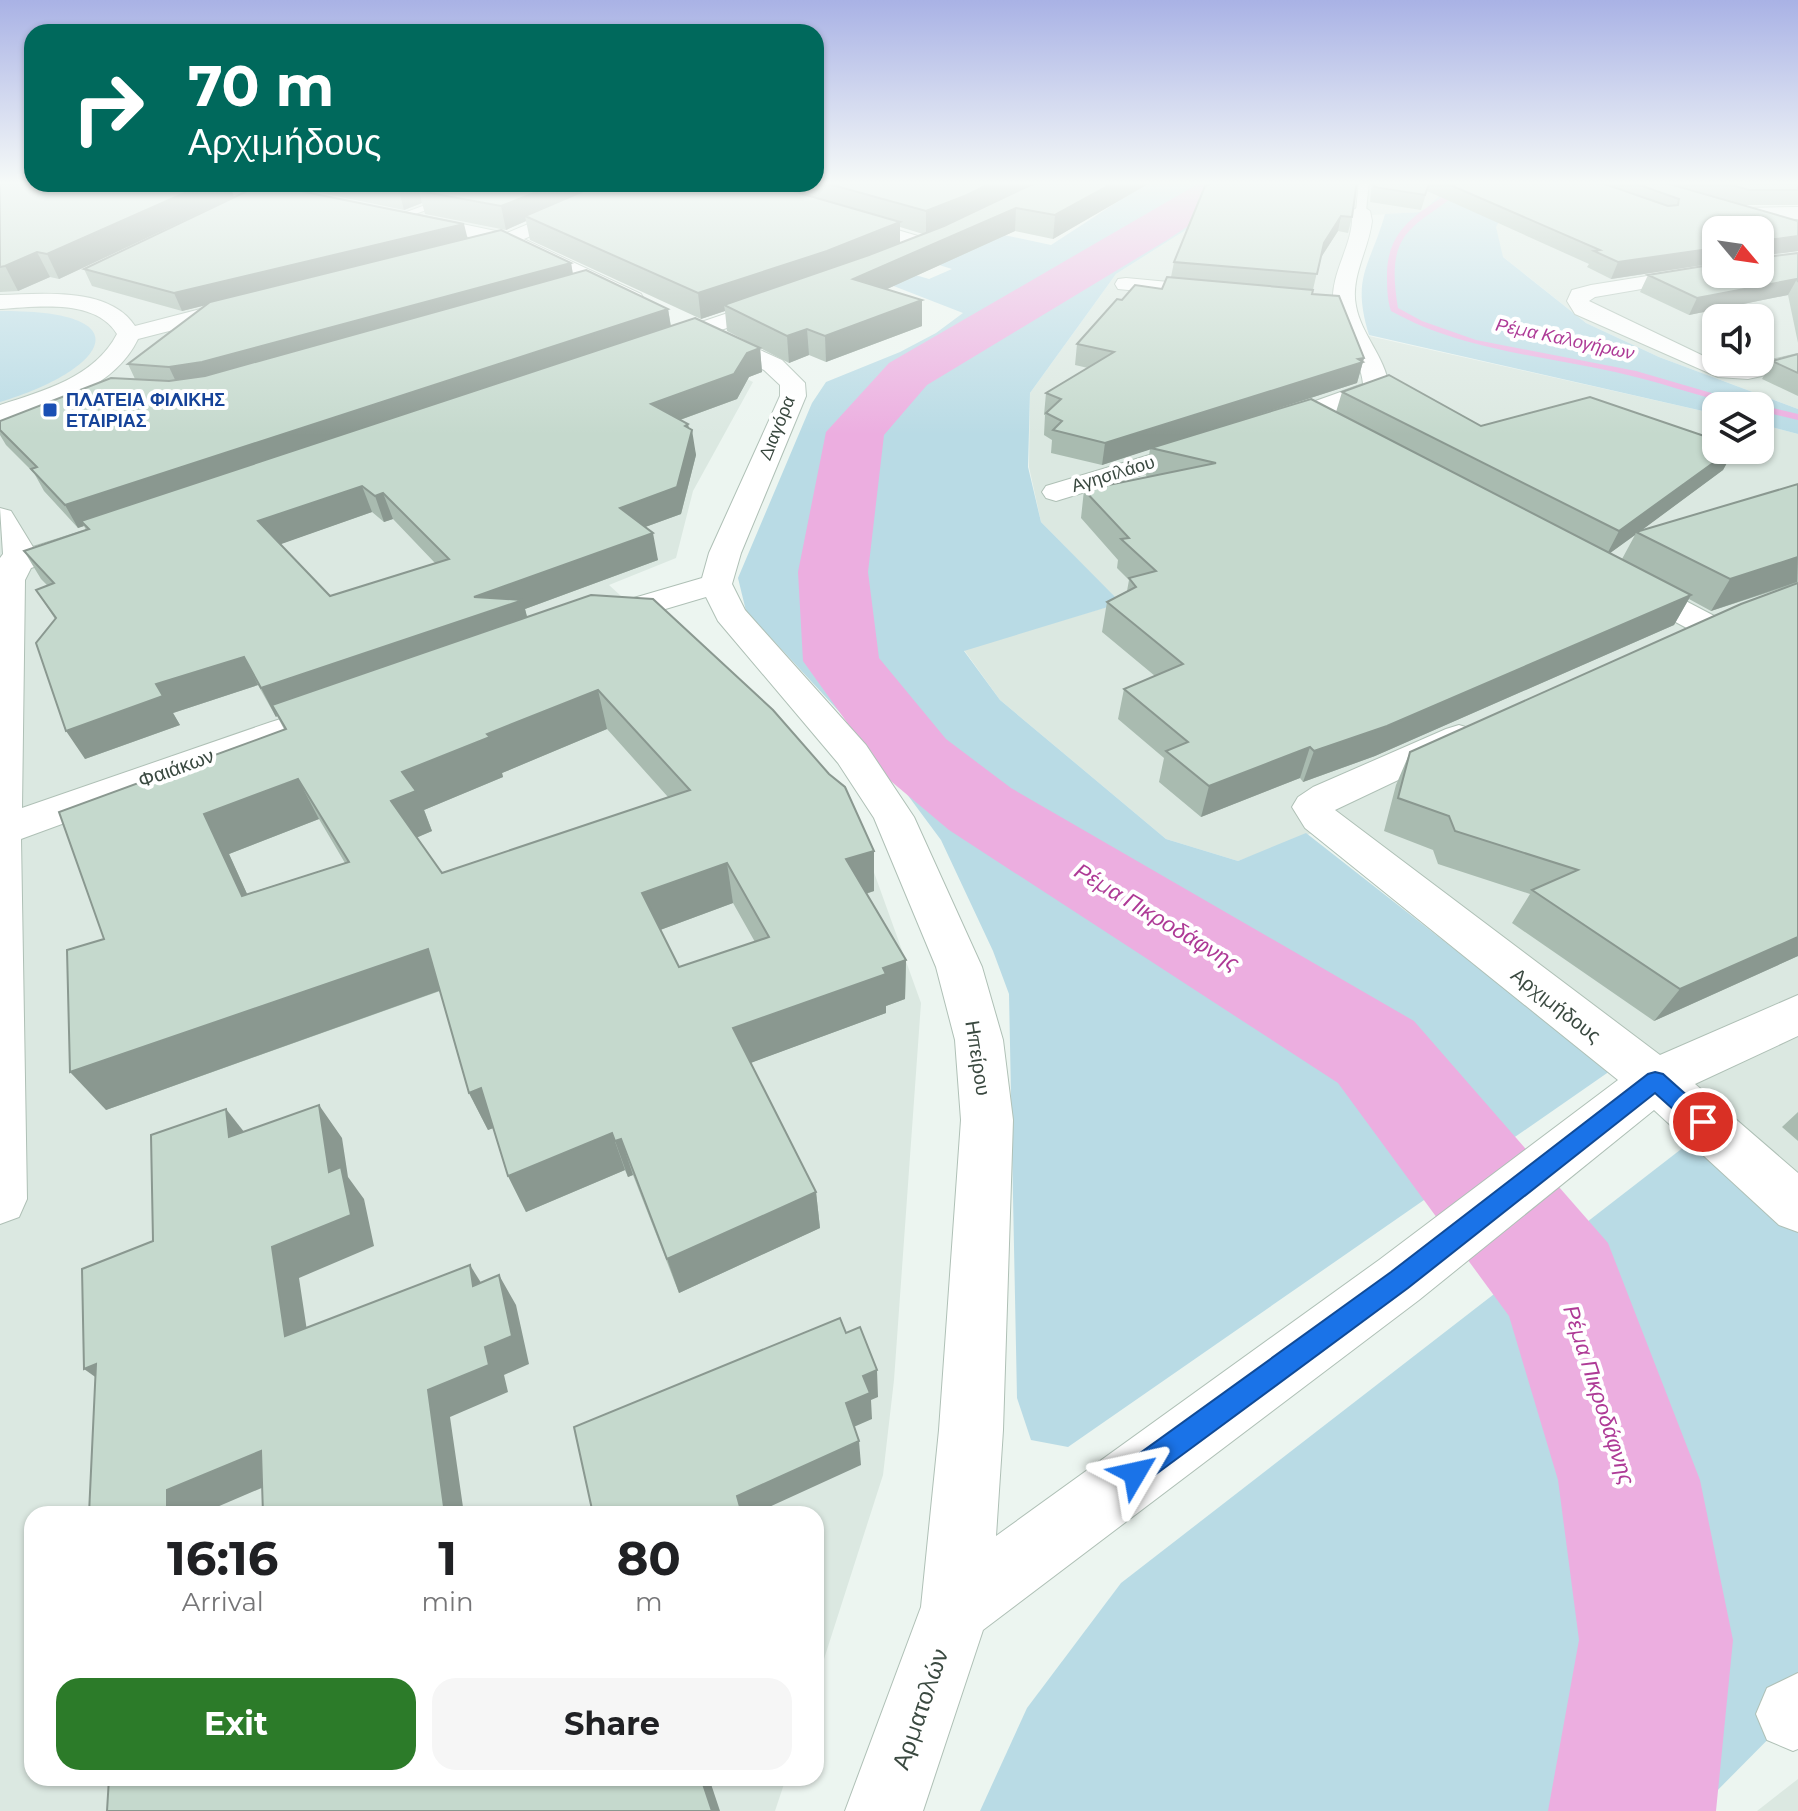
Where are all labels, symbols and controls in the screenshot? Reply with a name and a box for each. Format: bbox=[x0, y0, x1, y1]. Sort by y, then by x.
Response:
text: 70 m bbox=[188, 52, 334, 120]
icon: right bbox=[56, 56, 160, 160]
text: Αρχιμήδους bbox=[188, 120, 381, 164]
north arrow bbox=[1702, 216, 1774, 288]
map controls bbox=[1702, 216, 1774, 464]
button: sound bbox=[1702, 304, 1774, 376]
water label: Ρέμα Καλογήρων bbox=[1494, 314, 1636, 364]
place label: ΠΛΑΤΕΙΑ ΦΙΛΙΚΗΣ ΕΤΑΙΡΙΑΣ bbox=[66, 389, 225, 432]
button: layers bbox=[1702, 392, 1774, 464]
street label: Διαγόρα bbox=[754, 393, 800, 463]
marker: ΠΛΑΤΕΙΑ ΦΙΛΙΚΗΣ ΕΤΑΙΡΙΑΣ bbox=[41, 401, 59, 419]
street label: Αγησιλάου bbox=[1069, 451, 1157, 497]
street label: Φαιάκων bbox=[135, 743, 217, 793]
water label: Ρέμα Πικροδάφνης bbox=[1070, 857, 1244, 977]
street label: Αρχιμήδους bbox=[1506, 962, 1606, 1048]
street label: Ηπείρου bbox=[960, 1019, 996, 1097]
pin bbox=[1669, 1088, 1737, 1156]
icon: arrive bbox=[1681, 1100, 1725, 1144]
water label: Ρέμα Πικροδάφνης bbox=[1557, 1302, 1641, 1489]
position arrow bbox=[1093, 1431, 1177, 1515]
text: 16:16 bbox=[167, 1529, 278, 1587]
text: 1 bbox=[438, 1529, 457, 1587]
text: 80 bbox=[617, 1529, 681, 1587]
text: Arrival bbox=[182, 1586, 264, 1618]
text: min bbox=[421, 1586, 474, 1618]
text: m bbox=[635, 1586, 663, 1618]
street label: Αρματολών bbox=[886, 1645, 954, 1773]
button: Exit bbox=[56, 1678, 416, 1770]
button: Share bbox=[432, 1678, 792, 1770]

